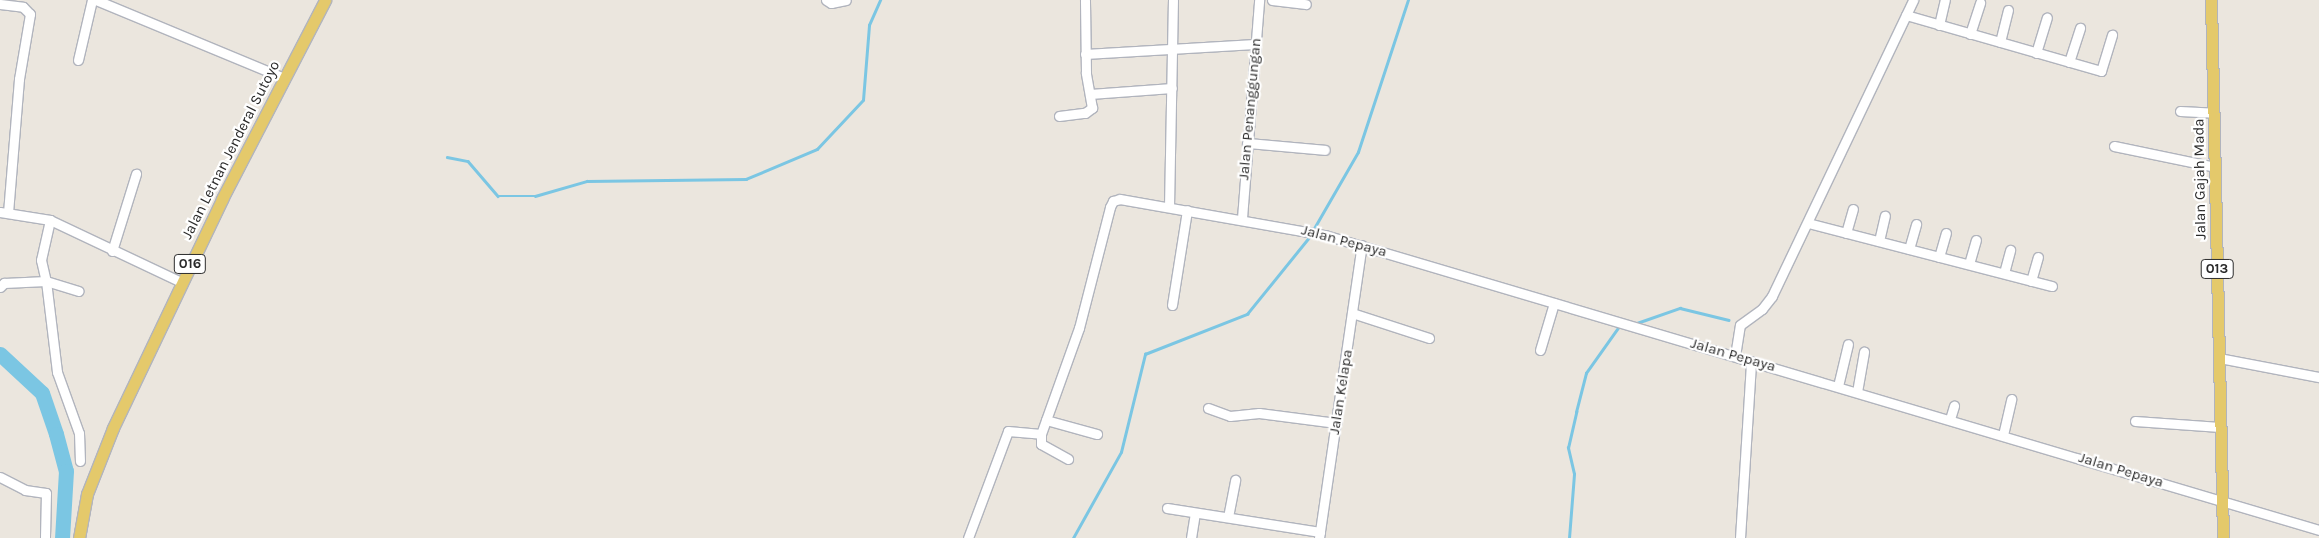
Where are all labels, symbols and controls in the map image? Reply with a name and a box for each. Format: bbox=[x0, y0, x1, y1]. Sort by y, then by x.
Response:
street label: Jalan Penanggungan bbox=[1235, 37, 1265, 181]
street label: Jalan Letnan Jenderal Sutoyo bbox=[178, 58, 284, 242]
street label: Jalan Gajah Mada bbox=[2190, 118, 2210, 240]
street label: Jalan Pepaya bbox=[1299, 221, 1389, 261]
road number: 016 bbox=[174, 252, 206, 276]
road number: 013 bbox=[2200, 258, 2234, 280]
street label: Jalan Pepaya bbox=[1688, 334, 1778, 376]
street label: Jalan Kelapa bbox=[1325, 348, 1357, 436]
street label: Jalan Pepaya bbox=[2076, 449, 2166, 491]

